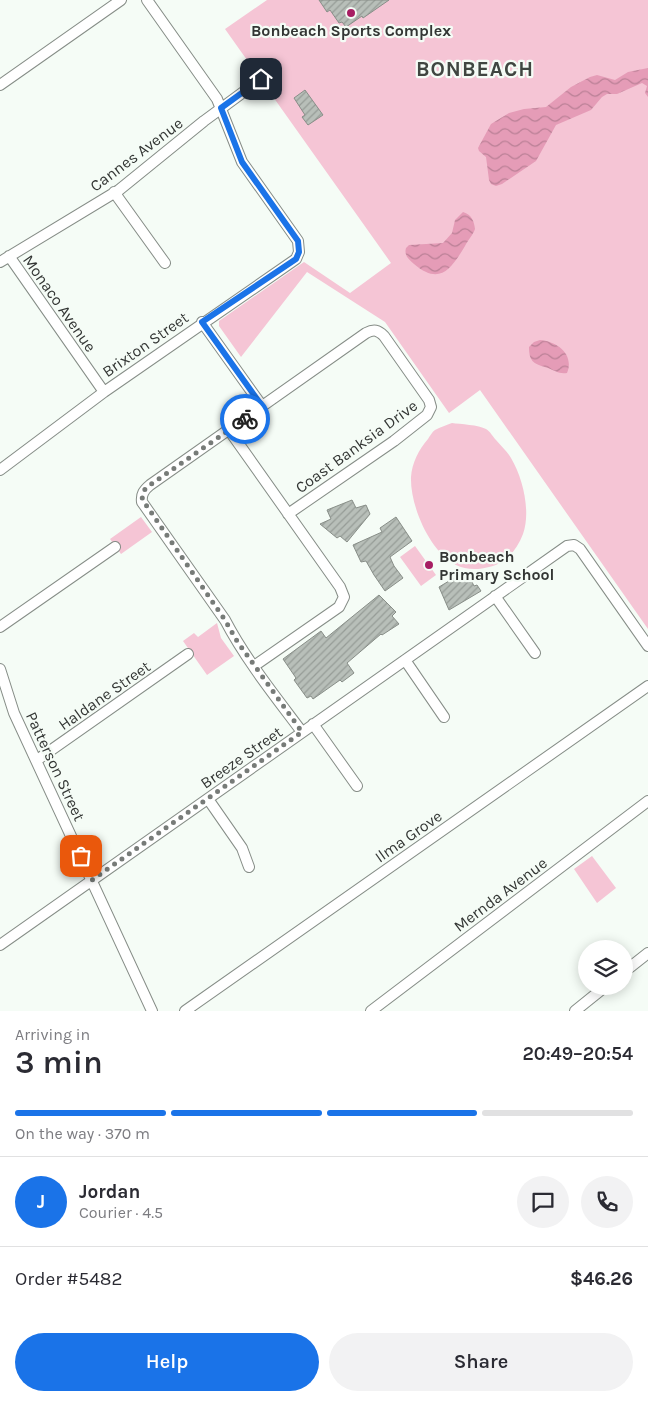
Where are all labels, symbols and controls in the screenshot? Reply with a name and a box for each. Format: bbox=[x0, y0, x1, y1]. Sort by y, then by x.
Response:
marker: Bonbeach Sports Complex bbox=[345, 7, 357, 19]
place label: Bonbeach Sports Complex bbox=[251, 21, 451, 40]
district label: BONBEACH bbox=[416, 57, 534, 81]
pin bbox=[240, 58, 282, 100]
icon: home bbox=[247, 65, 275, 93]
street label: Cannes Avenue bbox=[86, 113, 186, 195]
street label: Monaco Avenue bbox=[19, 251, 100, 356]
street label: Brixton Street bbox=[99, 308, 192, 381]
courier bbox=[220, 394, 270, 444]
street label: Coast Banksia Drive bbox=[292, 396, 421, 497]
icon: bike bbox=[231, 405, 259, 433]
place label: Bonbeach Primary School bbox=[439, 547, 554, 584]
marker: Bonbeach Primary School bbox=[423, 559, 435, 571]
street label: Haldane Street bbox=[55, 657, 154, 734]
street label: Patterson Street bbox=[22, 709, 89, 824]
street label: Breeze Street bbox=[197, 722, 286, 793]
street label: Ilma Grove bbox=[371, 806, 446, 866]
pin bbox=[60, 835, 102, 877]
icon: bag bbox=[67, 842, 95, 870]
street label: Mernda Avenue bbox=[450, 853, 551, 936]
map controls bbox=[578, 940, 633, 995]
button: layers bbox=[578, 940, 633, 995]
text: Arriving in bbox=[15, 1025, 90, 1044]
text: 20:49–20:54 bbox=[522, 1043, 633, 1065]
text: 3 min bbox=[15, 1044, 103, 1081]
text: On the way · 370 m bbox=[15, 1124, 150, 1143]
button: chat bbox=[517, 1176, 569, 1228]
button: phone bbox=[581, 1176, 633, 1228]
text: Jordan bbox=[79, 1181, 140, 1203]
text: J bbox=[37, 1191, 45, 1213]
text: Courier · 4.5 bbox=[79, 1203, 163, 1222]
text: Order #5482 bbox=[15, 1268, 122, 1290]
text: $46.26 bbox=[570, 1268, 633, 1290]
button: Help bbox=[15, 1333, 319, 1391]
button: Share bbox=[329, 1333, 633, 1391]

